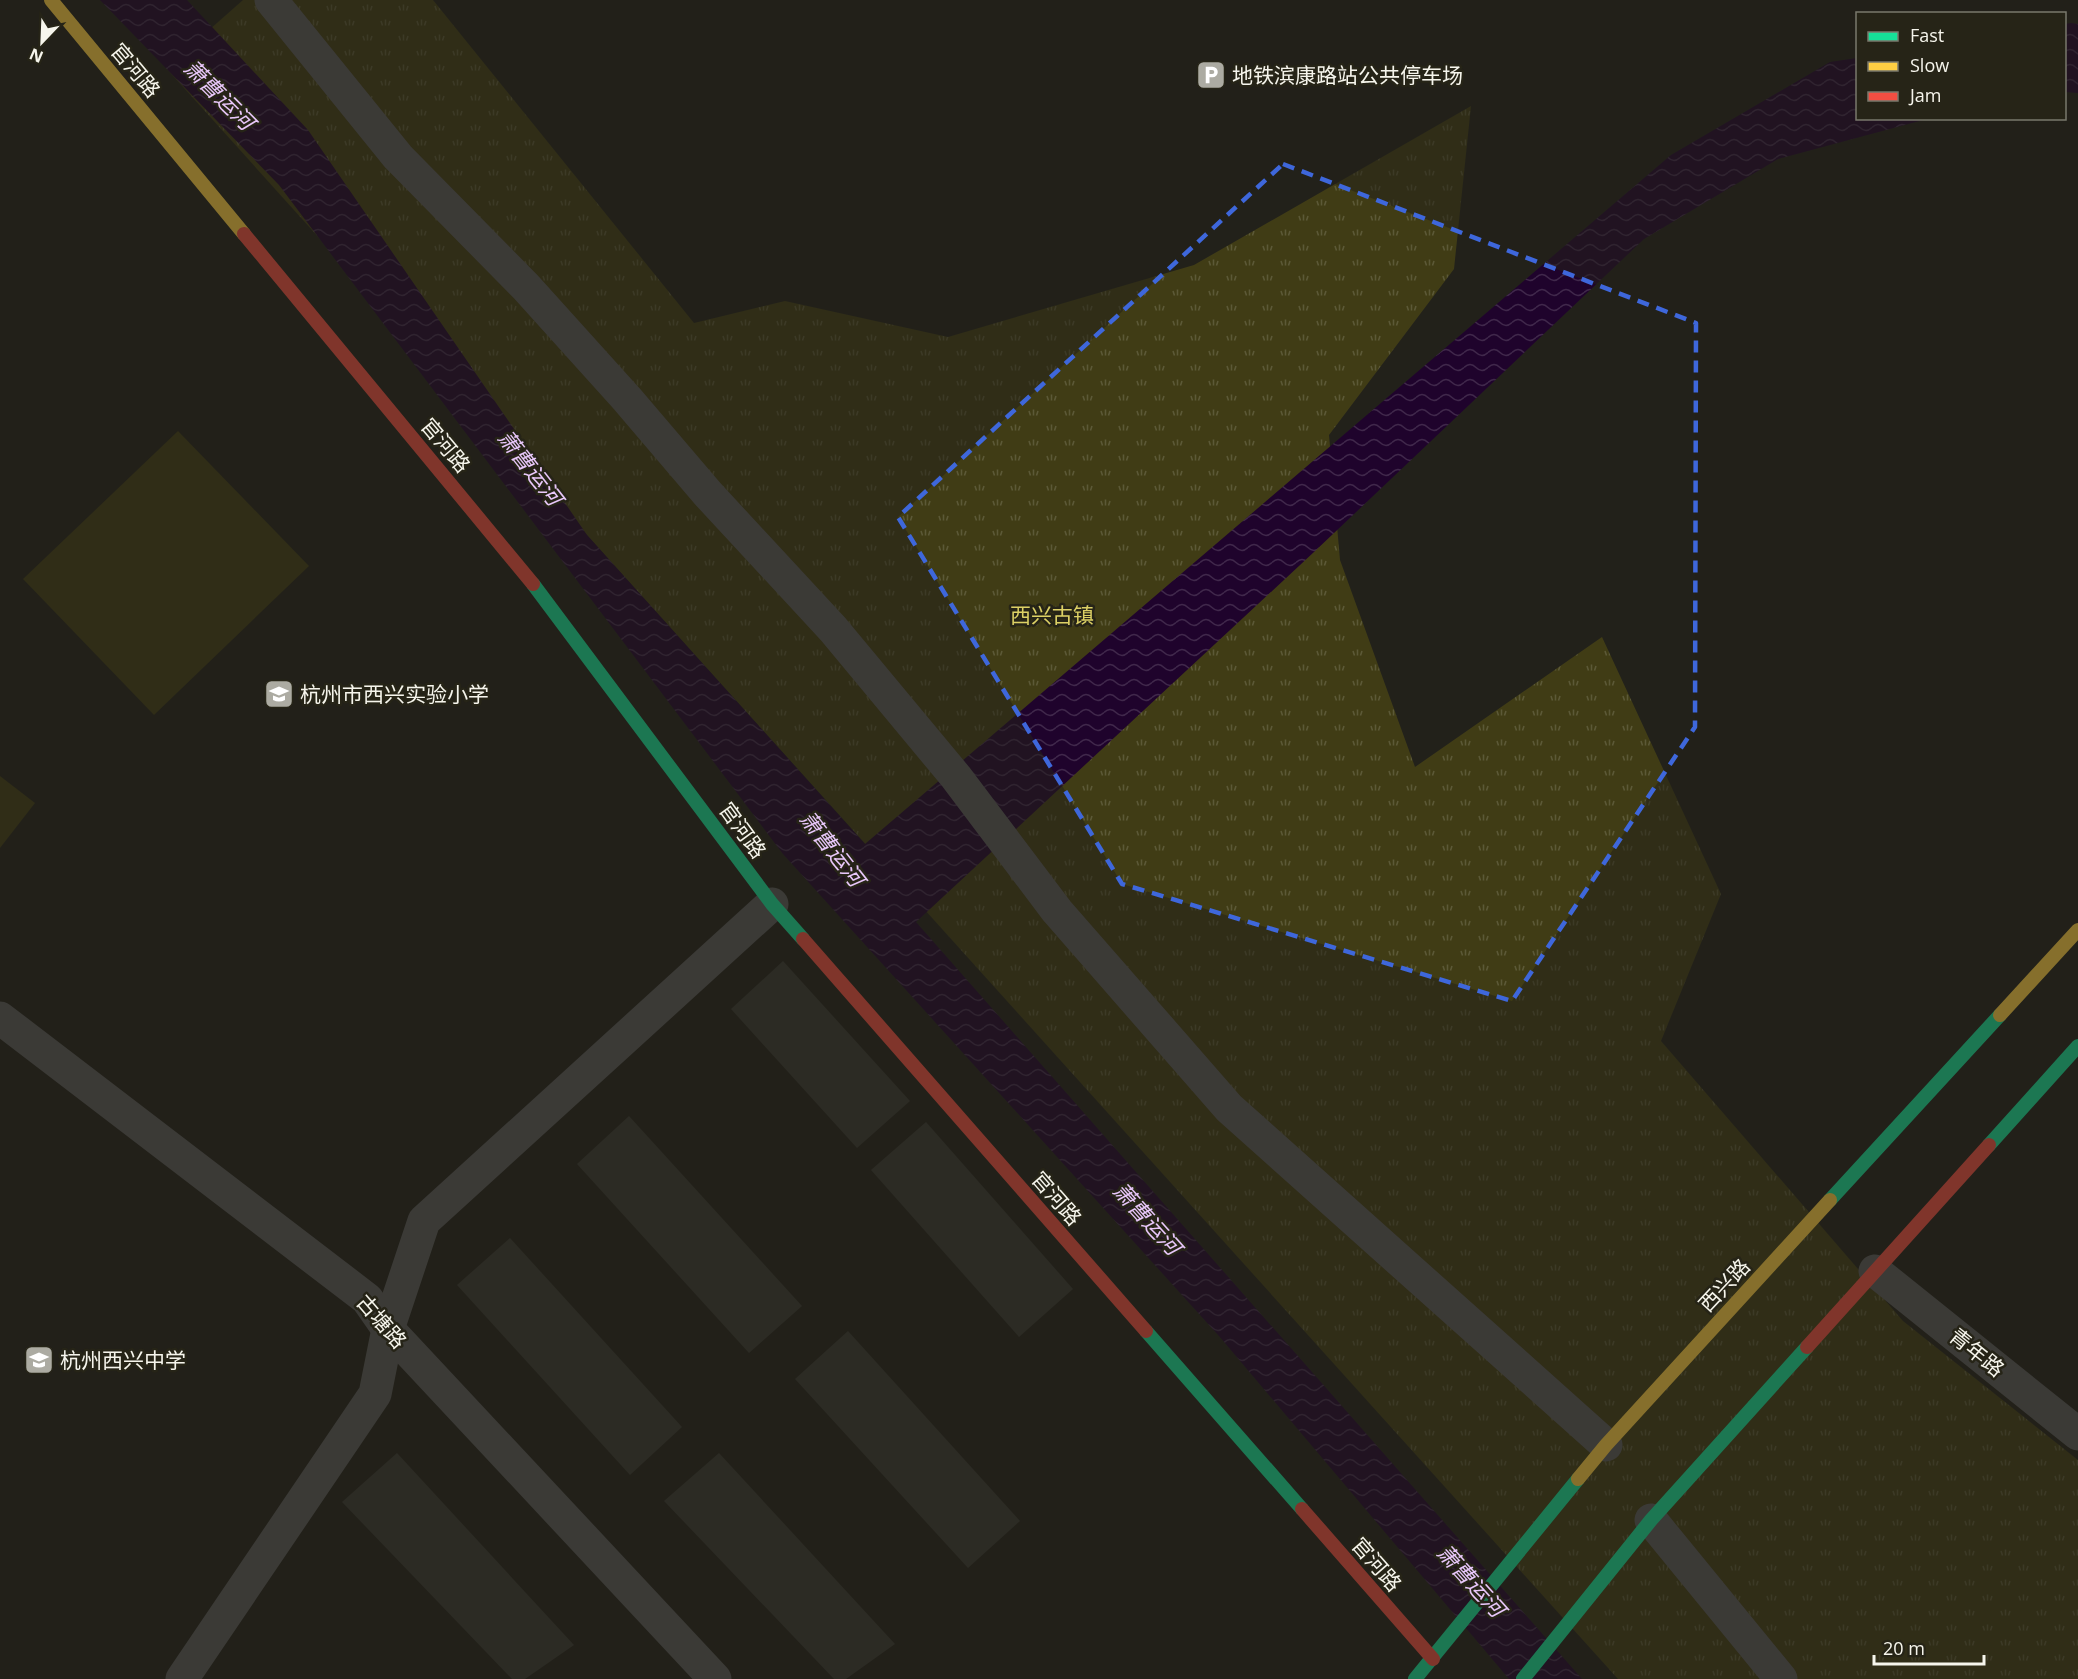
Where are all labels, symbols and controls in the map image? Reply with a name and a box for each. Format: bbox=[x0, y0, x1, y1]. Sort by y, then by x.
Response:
north arrow bbox=[12, 12, 72, 72]
legend bbox=[1856, 12, 2066, 120]
text: Fast bbox=[1910, 23, 1944, 47]
street label: 官河路 bbox=[105, 37, 167, 103]
text: N bbox=[26, 43, 46, 68]
water label: 萧曹运河 bbox=[178, 52, 265, 139]
text: Slow bbox=[1910, 53, 1949, 77]
parking icon: 地铁滨康路站公共停车场 bbox=[1195, 59, 1227, 91]
place label: 地铁滨康路站公共停车场 bbox=[1232, 61, 1463, 89]
text: Jam bbox=[1908, 83, 1942, 107]
street label: 官河路 bbox=[415, 412, 477, 478]
water label: 萧曹运河 bbox=[492, 423, 572, 514]
park label: 西兴古镇 bbox=[1010, 601, 1094, 629]
school or university icon: 杭州市西兴实验小学 bbox=[263, 678, 295, 710]
place label: 杭州市西兴实验小学 bbox=[300, 680, 489, 708]
street label: 官河路 bbox=[713, 796, 773, 864]
water label: 萧曹运河 bbox=[794, 804, 874, 895]
street label: 官河路 bbox=[1026, 1165, 1088, 1231]
water label: 萧曹运河 bbox=[1107, 1175, 1191, 1264]
street label: 西兴路 bbox=[1692, 1252, 1756, 1318]
street label: 古塘路 bbox=[351, 1288, 413, 1354]
street label: 青年路 bbox=[1944, 1321, 2010, 1383]
school or university icon: 杭州西兴中学 bbox=[23, 1344, 55, 1376]
place label: 杭州西兴中学 bbox=[60, 1346, 186, 1374]
street label: 官河路 bbox=[1346, 1531, 1408, 1597]
water label: 萧曹运河 bbox=[1431, 1537, 1515, 1626]
scale bar bbox=[1874, 1628, 1984, 1666]
text: 20 m bbox=[1883, 1636, 1925, 1660]

